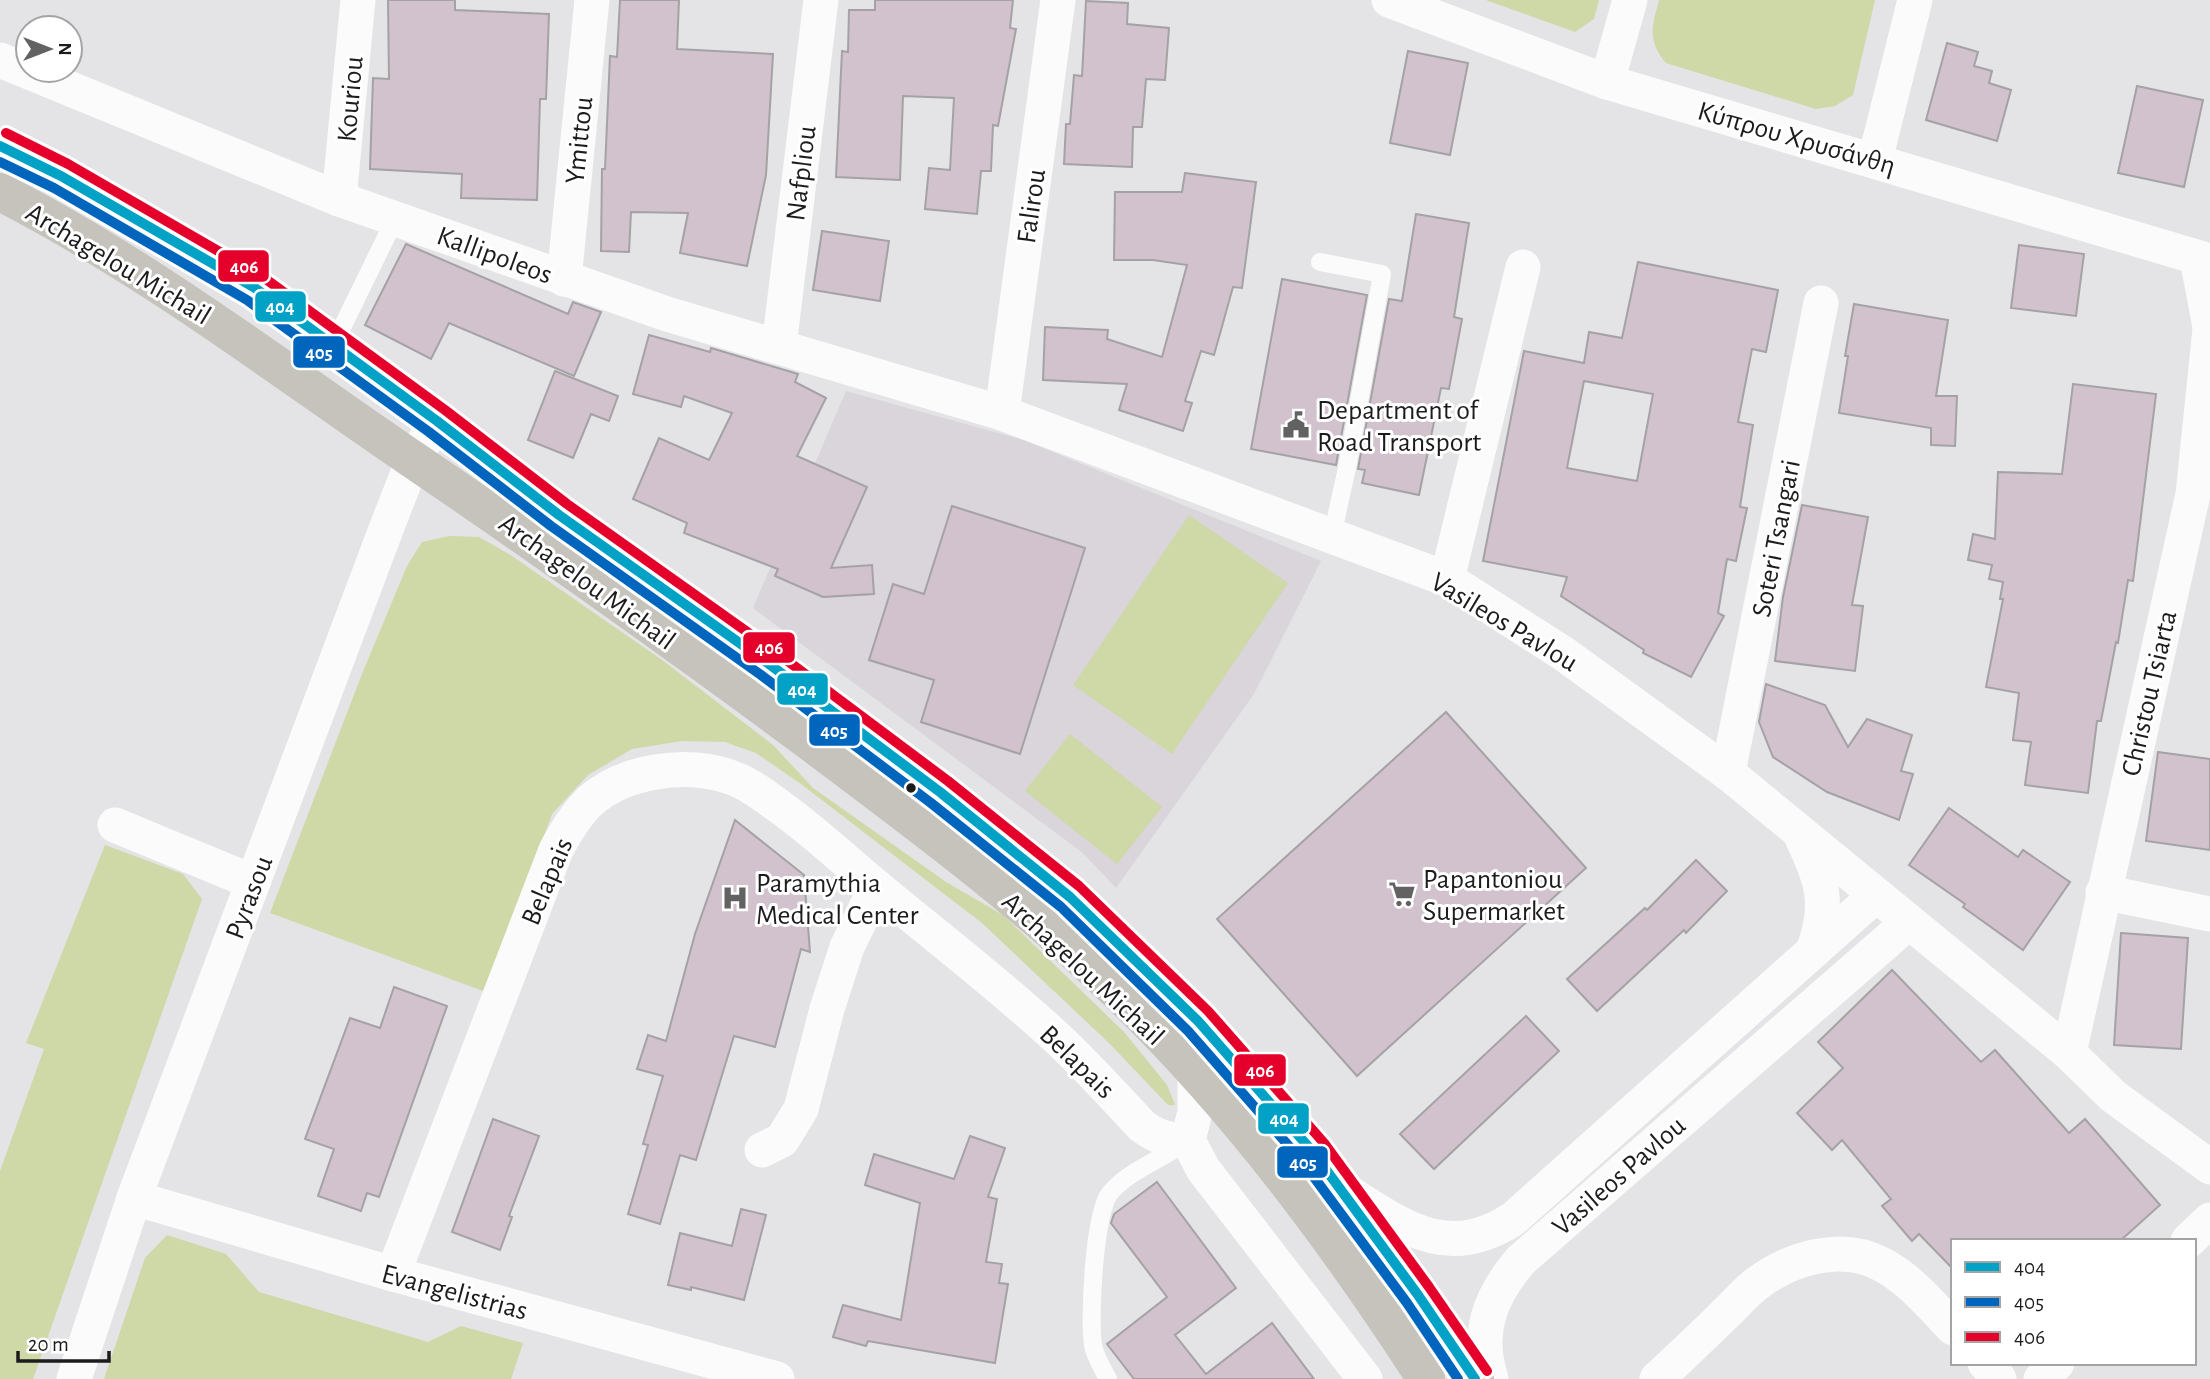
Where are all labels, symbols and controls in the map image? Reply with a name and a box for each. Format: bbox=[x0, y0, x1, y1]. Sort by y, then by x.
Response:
north arrow bbox=[14, 14, 84, 84]
text: N bbox=[55, 42, 74, 56]
street label: Kouriou bbox=[333, 55, 369, 143]
street label: Ymittou bbox=[561, 95, 598, 185]
street label: Κύπρου Χρυσάνθη bbox=[1694, 97, 1899, 181]
street label: Nafpliou bbox=[782, 124, 822, 222]
street label: Falirou bbox=[1013, 167, 1051, 245]
street label: Archagelou Michail bbox=[21, 199, 215, 331]
street label: Kallipoleos bbox=[433, 222, 556, 290]
line badge: 406 bbox=[217, 249, 270, 283]
text: 406 bbox=[230, 258, 258, 277]
line badge: 404 bbox=[254, 290, 307, 323]
text: 404 bbox=[265, 298, 295, 317]
line badge: 405 bbox=[292, 335, 346, 369]
text: 405 bbox=[305, 344, 333, 363]
place label: Department of Road Transport bbox=[1317, 397, 1481, 457]
public building icon: Department of Road Transport bbox=[1281, 410, 1311, 440]
street label: Soteri Tsangari bbox=[1748, 457, 1806, 619]
street label: Archagelou Michail bbox=[494, 510, 680, 656]
street label: Vasileos Pavlou bbox=[1426, 568, 1582, 677]
street label: Christou Tsiarta bbox=[2117, 608, 2183, 779]
line badge: 406 bbox=[742, 631, 796, 664]
text: 406 bbox=[755, 639, 783, 658]
line badge: 404 bbox=[776, 672, 829, 706]
text: 404 bbox=[787, 681, 817, 700]
line badge: 405 bbox=[808, 713, 861, 747]
text: 405 bbox=[820, 722, 848, 741]
unlabelled marker bbox=[904, 781, 918, 795]
street label: Belapais bbox=[517, 834, 579, 930]
street label: Pyrasou bbox=[221, 852, 278, 943]
place label: Papantoniou Supermarket bbox=[1423, 866, 1565, 926]
place label: Paramythia Medical Center bbox=[756, 870, 919, 930]
supermarket icon: Papantoniou Supermarket bbox=[1387, 879, 1417, 909]
hospital icon: Paramythia Medical Center bbox=[720, 883, 750, 913]
street label: Archagelou Michail bbox=[996, 888, 1169, 1051]
street label: Belapais bbox=[1034, 1020, 1119, 1104]
line badge: 406 bbox=[1233, 1053, 1287, 1087]
text: 406 bbox=[1246, 1062, 1274, 1081]
line badge: 404 bbox=[1257, 1102, 1310, 1135]
text: 404 bbox=[1269, 1110, 1299, 1129]
street label: Vasileos Pavlou bbox=[1547, 1111, 1691, 1242]
line badge: 405 bbox=[1276, 1145, 1329, 1179]
text: 405 bbox=[1289, 1154, 1317, 1173]
legend bbox=[1951, 1239, 2196, 1365]
text: 404 bbox=[2014, 1257, 2045, 1278]
street label: Evangelistrias bbox=[379, 1260, 530, 1326]
text: 405 bbox=[2014, 1292, 2044, 1313]
scale bar bbox=[18, 1320, 108, 1364]
text: 406 bbox=[2014, 1327, 2045, 1348]
text: 20 m bbox=[28, 1334, 69, 1355]

